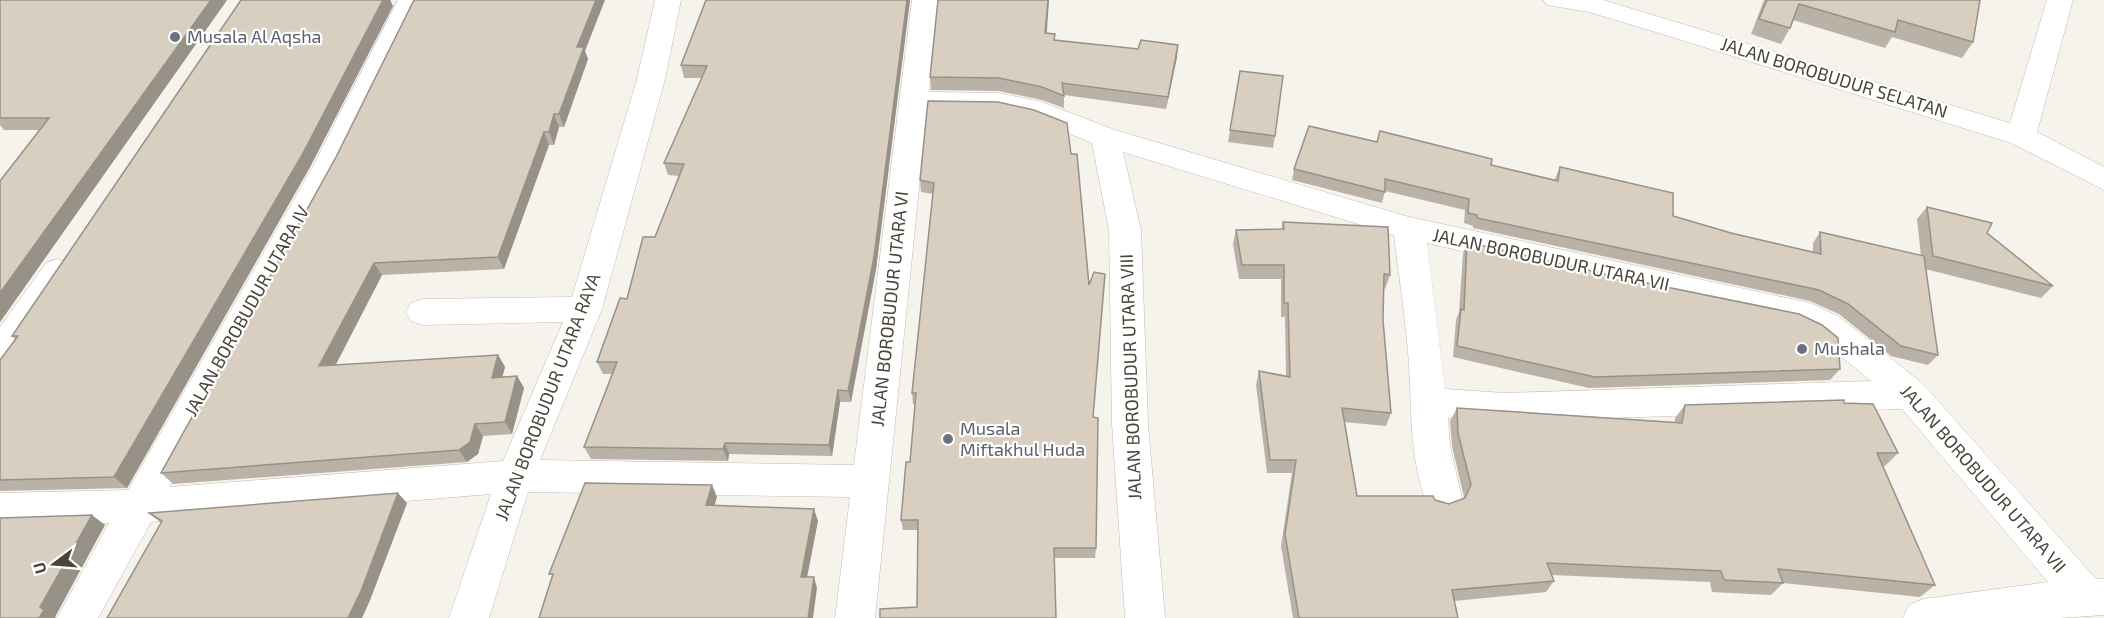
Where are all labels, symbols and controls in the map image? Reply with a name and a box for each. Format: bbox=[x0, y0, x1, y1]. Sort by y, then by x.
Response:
place label: Musala Al Aqsha bbox=[187, 25, 322, 47]
marker: Musala Al Aqsha bbox=[168, 30, 182, 44]
street label: JALAN BOROBUDUR SELATAN bbox=[1718, 32, 1950, 122]
street label: JALAN BOROBUDUR UTARA VI bbox=[866, 190, 912, 428]
street label: JALAN BOROBUDUR UTARA IV bbox=[179, 201, 313, 420]
street label: JALAN BOROBUDUR UTARA VII bbox=[1431, 223, 1672, 295]
street label: JALAN BOROBUDUR UTARA VIII bbox=[1115, 254, 1145, 500]
street label: JALAN BOROBUDUR UTARA RAYA bbox=[490, 269, 605, 524]
place label: Mushala bbox=[1814, 337, 1885, 359]
marker: Mushala bbox=[1795, 342, 1809, 356]
street label: JALAN BOROBUDUR UTARA VII bbox=[1896, 380, 2071, 577]
place label: Musala Miftakhul Huda bbox=[960, 417, 1085, 460]
marker: Musala Miftakhul Huda bbox=[941, 432, 955, 446]
north arrow bbox=[24, 534, 84, 594]
text: U bbox=[28, 560, 50, 576]

